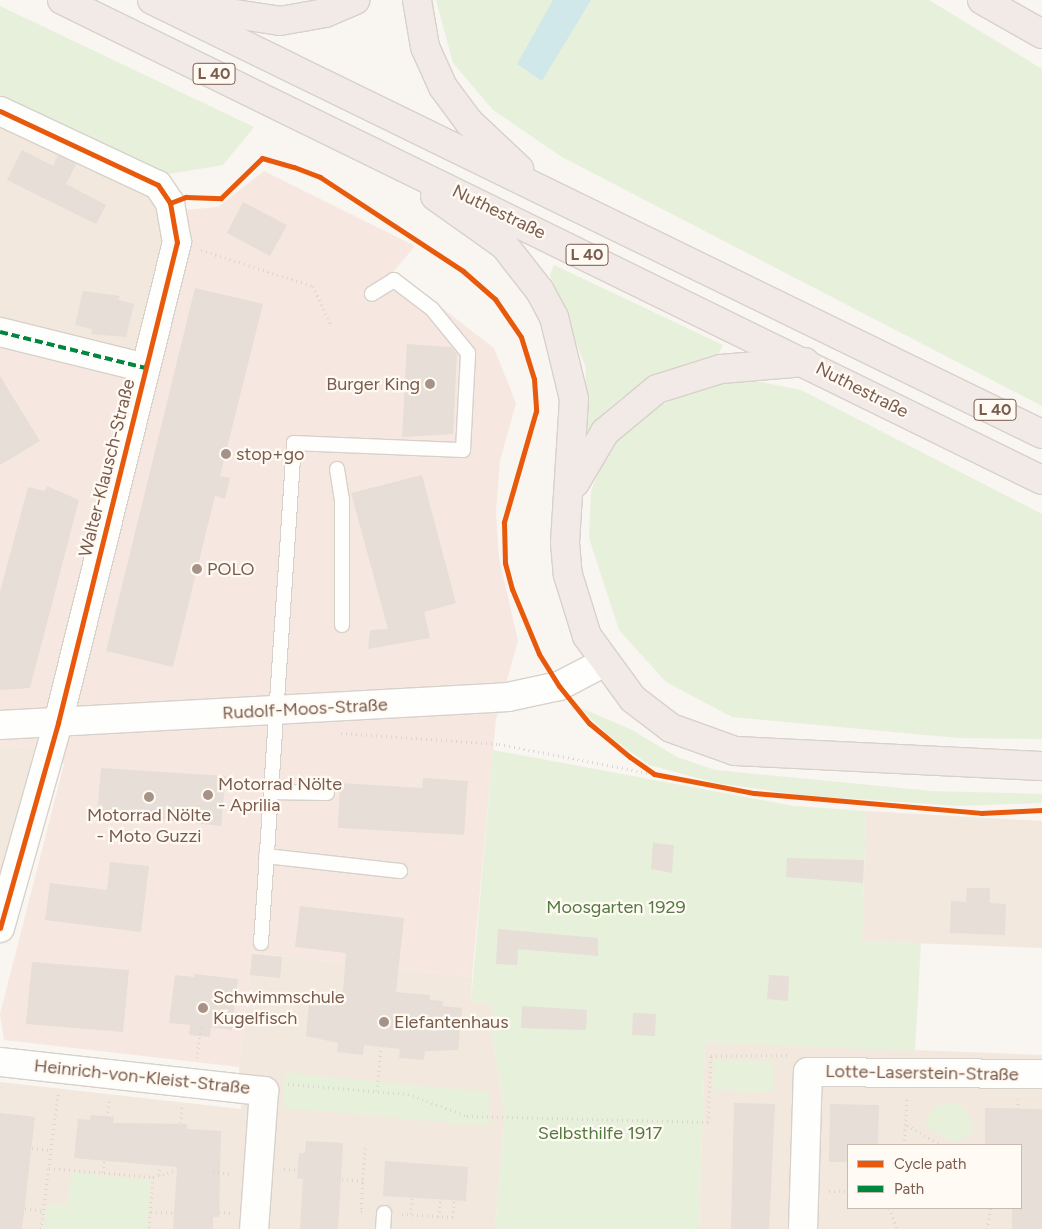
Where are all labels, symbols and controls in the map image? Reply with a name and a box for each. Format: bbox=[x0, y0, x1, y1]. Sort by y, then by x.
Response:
road number: L 40 bbox=[192, 61, 236, 88]
street label: Nuthestraße bbox=[449, 180, 549, 244]
road number: L 40 bbox=[564, 242, 610, 268]
street label: Nuthestraße bbox=[812, 357, 912, 423]
place label: Burger King bbox=[326, 373, 420, 395]
street label: Walter-Klausch-Straße bbox=[74, 377, 140, 559]
marker: Burger King bbox=[424, 378, 436, 390]
road number: L 40 bbox=[972, 396, 1018, 424]
place label: stop+go bbox=[236, 443, 304, 465]
marker: stop+go bbox=[220, 448, 232, 460]
place label: POLO bbox=[207, 558, 254, 580]
marker: POLO bbox=[191, 563, 203, 575]
street label: Rudolf-Moos-Straße bbox=[222, 694, 388, 724]
place label: Motorrad Nölte - Aprilia bbox=[218, 774, 342, 816]
marker: Motorrad Nölte - Aprilia bbox=[202, 789, 214, 801]
marker: Motorrad Nölte - Moto Guzzi bbox=[143, 791, 155, 803]
place label: Motorrad Nölte - Moto Guzzi bbox=[87, 805, 211, 848]
park label: Moosgarten 1929 bbox=[546, 896, 686, 918]
place label: Schwimmschule Kugelfisch bbox=[213, 987, 345, 1030]
marker: Schwimmschule Kugelfisch bbox=[197, 1002, 209, 1014]
place label: Elefantenhaus bbox=[394, 1011, 509, 1033]
marker: Elefantenhaus bbox=[378, 1016, 390, 1028]
street label: Heinrich-von-Kleist-Straße bbox=[33, 1055, 251, 1099]
street label: Lotte-Laserstein-Straße bbox=[825, 1061, 1019, 1085]
park label: Selbsthilfe 1917 bbox=[538, 1122, 662, 1144]
legend bbox=[847, 1144, 1022, 1209]
text: Cycle path bbox=[894, 1155, 966, 1173]
text: Path bbox=[894, 1180, 924, 1198]

